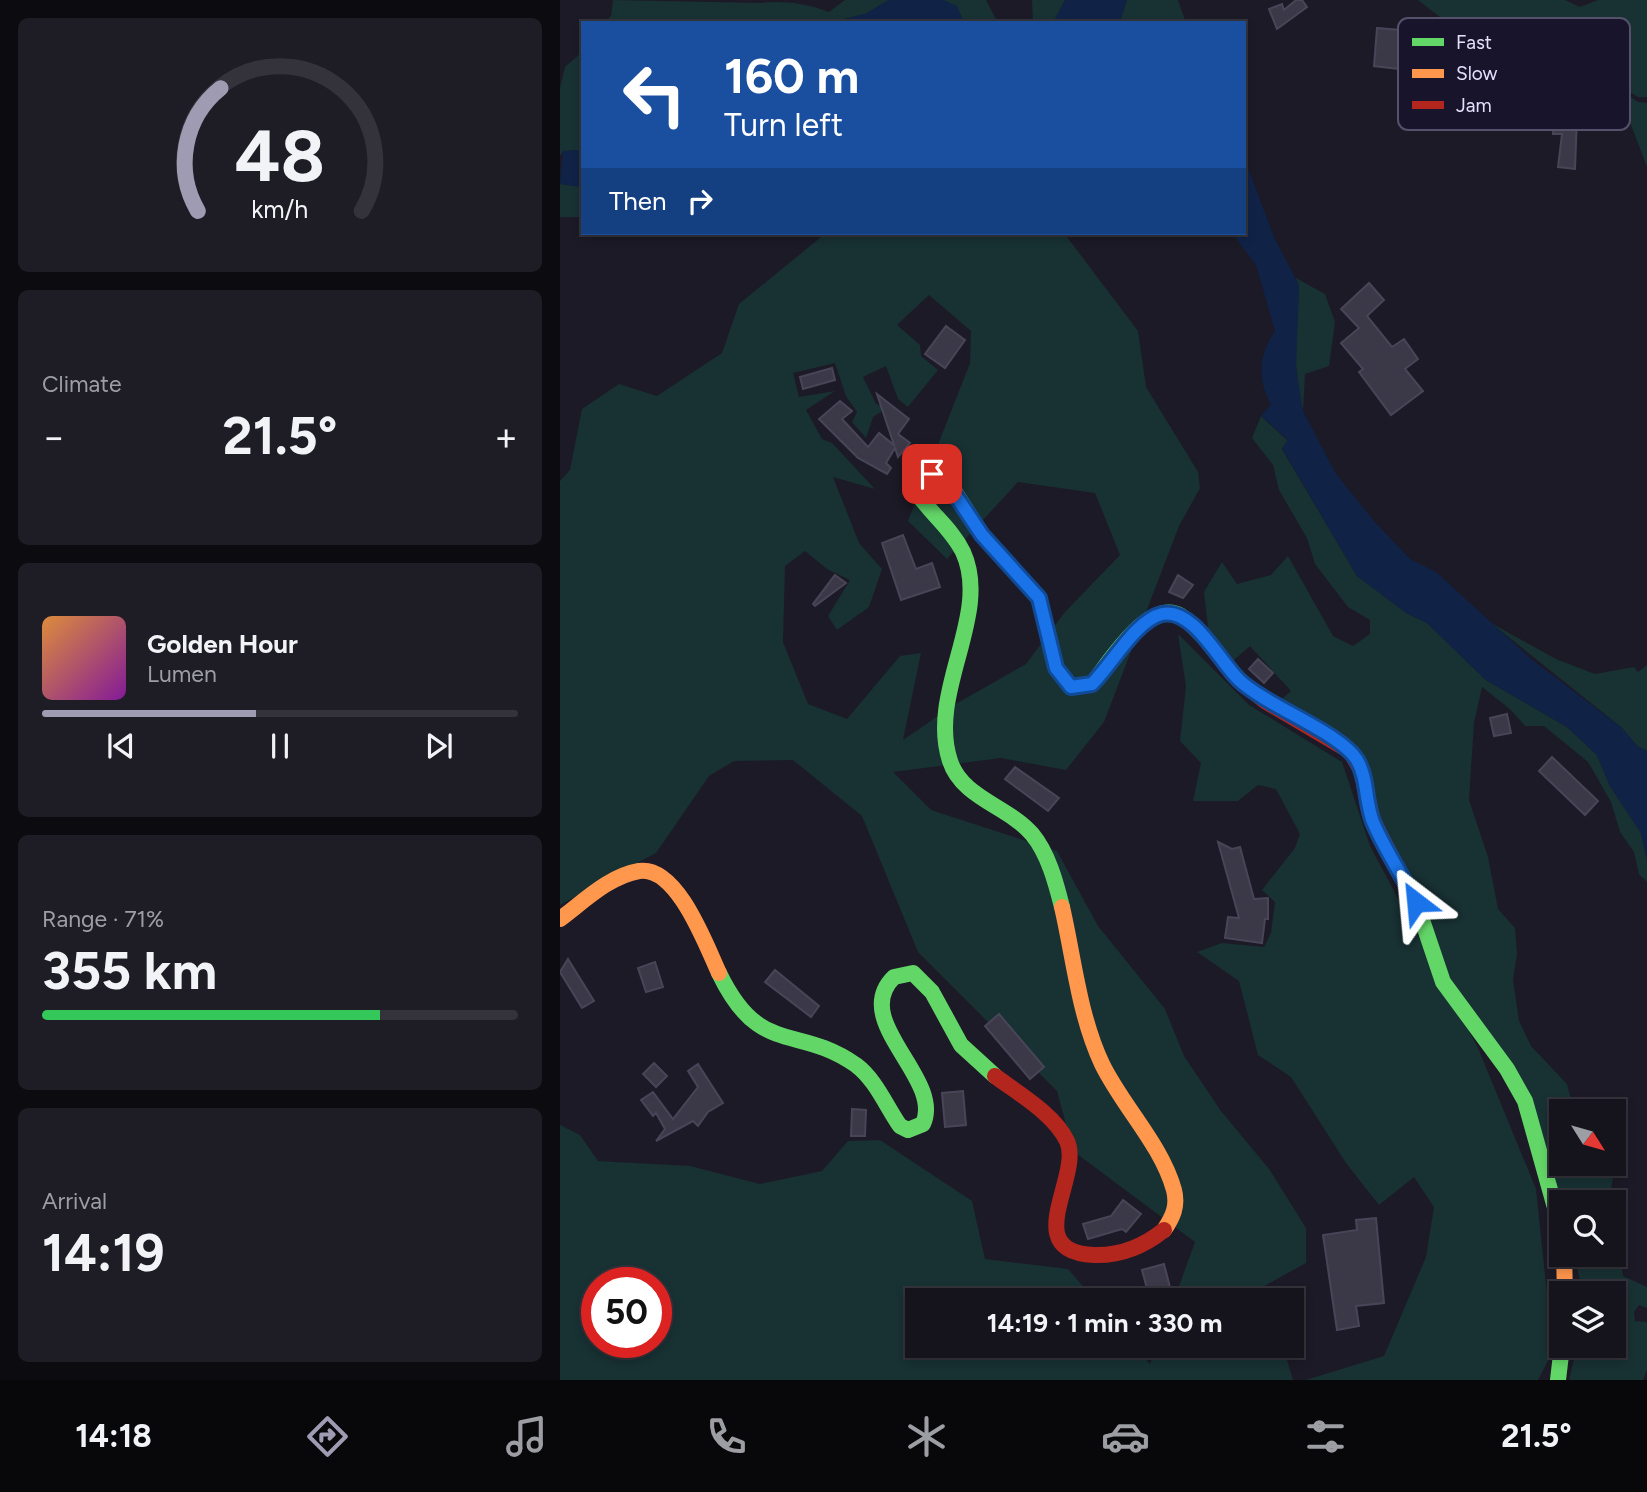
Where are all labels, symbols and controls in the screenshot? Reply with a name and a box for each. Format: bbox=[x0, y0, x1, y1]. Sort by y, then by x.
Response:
legend bbox=[1398, 18, 1630, 130]
text: Fast bbox=[1456, 31, 1492, 54]
text: 160 m bbox=[724, 46, 859, 105]
icon: left bbox=[609, 49, 700, 140]
text: Slow bbox=[1456, 62, 1498, 85]
text: Jam bbox=[1456, 94, 1492, 117]
text: Turn left bbox=[724, 106, 843, 144]
text: 48 bbox=[235, 113, 325, 200]
icon: right bbox=[681, 182, 719, 220]
text: Then bbox=[609, 185, 667, 217]
text: km/h bbox=[251, 194, 309, 224]
text: Climate bbox=[42, 370, 121, 398]
text: 21.5° bbox=[223, 405, 337, 467]
text: − bbox=[42, 414, 66, 460]
text: + bbox=[494, 414, 518, 460]
pin bbox=[902, 444, 962, 504]
icon: arrive bbox=[913, 455, 951, 493]
text: Golden Hour bbox=[147, 628, 298, 660]
text: Lumen bbox=[147, 660, 217, 688]
icon: previous bbox=[102, 727, 140, 765]
icon: pause bbox=[261, 727, 299, 765]
icon: next bbox=[420, 727, 458, 765]
position arrow bbox=[1379, 865, 1453, 939]
text: Range · 71% bbox=[42, 905, 164, 933]
text: 355 km bbox=[42, 940, 217, 1002]
north arrow bbox=[1549, 1099, 1626, 1176]
map controls bbox=[1549, 1099, 1626, 1358]
text: Arrival bbox=[42, 1187, 107, 1215]
button: search bbox=[1549, 1190, 1626, 1267]
text: 14:19 bbox=[42, 1222, 165, 1284]
speed limit sign: 50 bbox=[581, 1267, 672, 1358]
button: layers bbox=[1549, 1281, 1626, 1358]
text: 14:19 · 1 min · 330 m bbox=[987, 1307, 1222, 1339]
icon: directions bbox=[303, 1412, 352, 1461]
icon: music bbox=[502, 1412, 551, 1461]
icon: phone bbox=[702, 1412, 751, 1461]
icon: climate bbox=[902, 1412, 951, 1461]
icon: car bbox=[1101, 1412, 1150, 1461]
icon: filters bbox=[1301, 1412, 1350, 1461]
text: 14:18 bbox=[75, 1417, 152, 1455]
text: 21.5° bbox=[1501, 1417, 1572, 1455]

